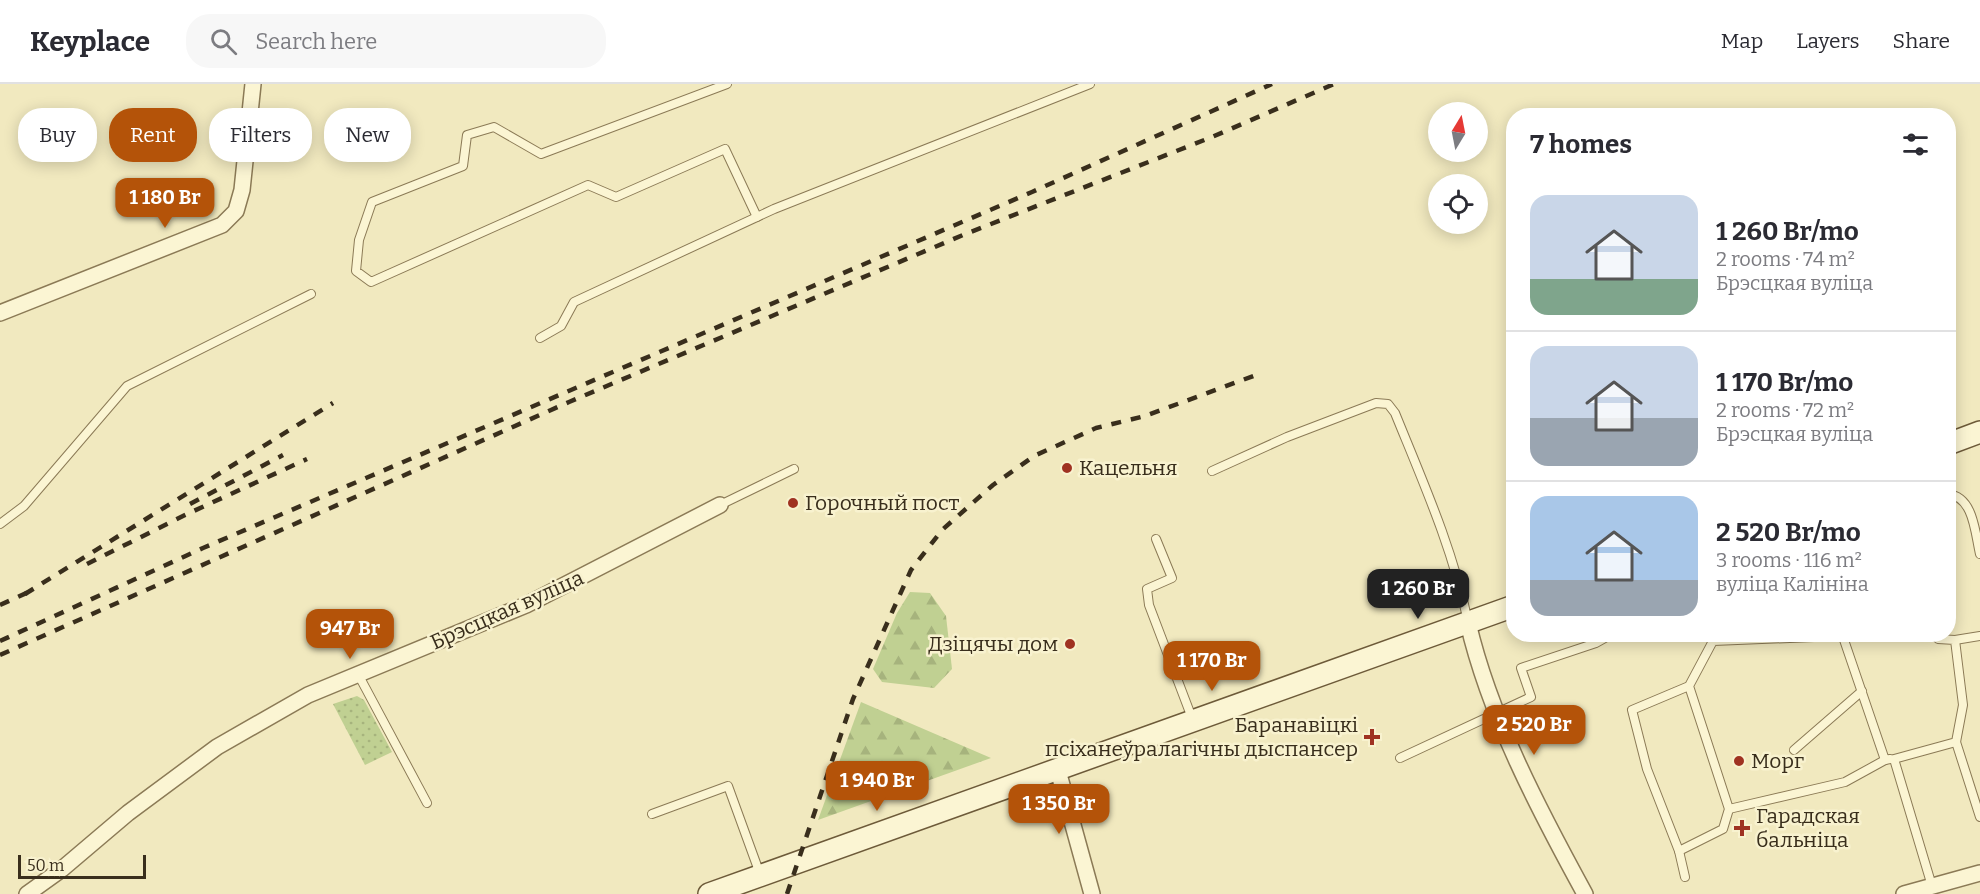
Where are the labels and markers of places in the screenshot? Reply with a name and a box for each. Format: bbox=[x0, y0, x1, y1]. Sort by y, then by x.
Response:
pin: 1 180 Br bbox=[103, 178, 227, 229]
place label: Кацельня bbox=[1079, 455, 1177, 481]
marker: Кацельня bbox=[1060, 461, 1074, 475]
place label: Горочный пост bbox=[805, 490, 959, 516]
marker: Горочный пост bbox=[786, 496, 800, 510]
pin: 1 260 Br bbox=[1356, 569, 1480, 620]
pin: 947 Br bbox=[301, 609, 399, 660]
place label: Дзіцячы дом bbox=[928, 631, 1058, 657]
marker: Дзіцячы дом bbox=[1063, 637, 1077, 651]
pin: 1 170 Br bbox=[1150, 641, 1274, 692]
pin: 2 520 Br bbox=[1472, 705, 1596, 756]
place label: Баранавіцкі псіханеўралагічны дыспансер bbox=[1045, 712, 1358, 762]
marker: Баранавіцкі псіханеўралагічны дыспансер bbox=[1363, 728, 1381, 746]
place label: Морг bbox=[1751, 748, 1804, 774]
marker: Морг bbox=[1732, 754, 1746, 768]
pin: 1 940 Br bbox=[815, 761, 939, 812]
pin: 1 350 Br bbox=[997, 784, 1121, 835]
place label: Гарадская бальніца bbox=[1756, 803, 1860, 853]
marker: Гарадская бальніца bbox=[1733, 819, 1751, 837]

